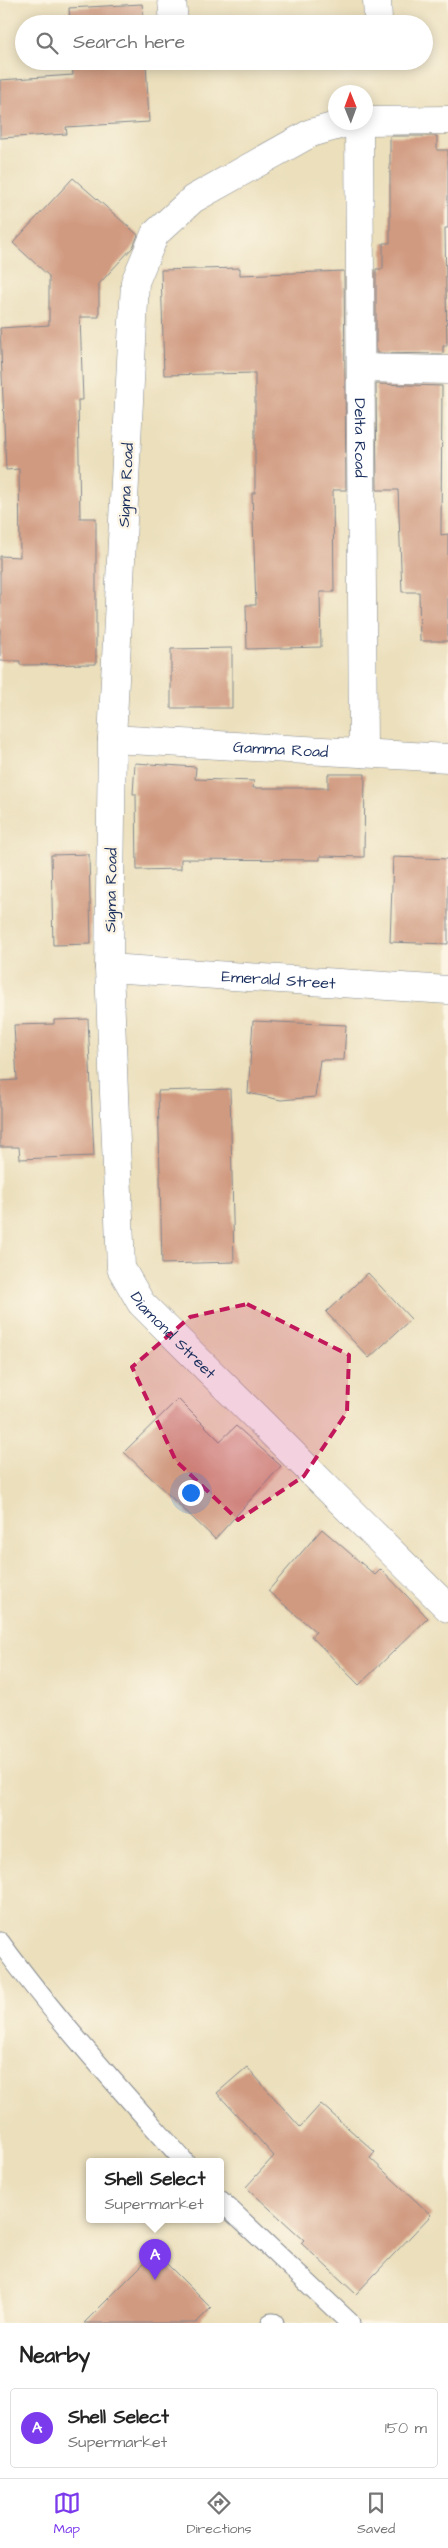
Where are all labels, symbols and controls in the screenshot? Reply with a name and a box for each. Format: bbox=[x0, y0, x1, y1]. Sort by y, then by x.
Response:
search box bbox=[15, 15, 433, 70]
icon: search bbox=[33, 29, 61, 57]
text: Search here bbox=[73, 29, 185, 56]
north arrow bbox=[328, 85, 373, 130]
street label: Delta Road bbox=[349, 398, 371, 478]
street label: Sigma Road bbox=[113, 442, 140, 528]
street label: Gamma Road bbox=[232, 736, 329, 763]
street label: Sigma Road bbox=[99, 847, 124, 933]
street label: Emerald Street bbox=[221, 965, 337, 995]
street label: Diamond Street bbox=[125, 1288, 221, 1384]
your location bbox=[178, 1480, 204, 1506]
popup bbox=[86, 2158, 224, 2223]
text: Shell Select bbox=[105, 2166, 205, 2193]
text: Supermarket bbox=[105, 2193, 204, 2215]
pin: A bbox=[139, 2239, 171, 2280]
text: Nearby bbox=[20, 2341, 90, 2370]
text: Shell Select bbox=[68, 2404, 169, 2431]
text: A bbox=[32, 2417, 42, 2439]
text: 150 m bbox=[385, 2417, 427, 2439]
text: Supermarket bbox=[68, 2431, 167, 2453]
tab: Map bbox=[53, 2489, 81, 2539]
tab: Directions bbox=[186, 2489, 251, 2539]
tab: Saved bbox=[357, 2489, 395, 2539]

